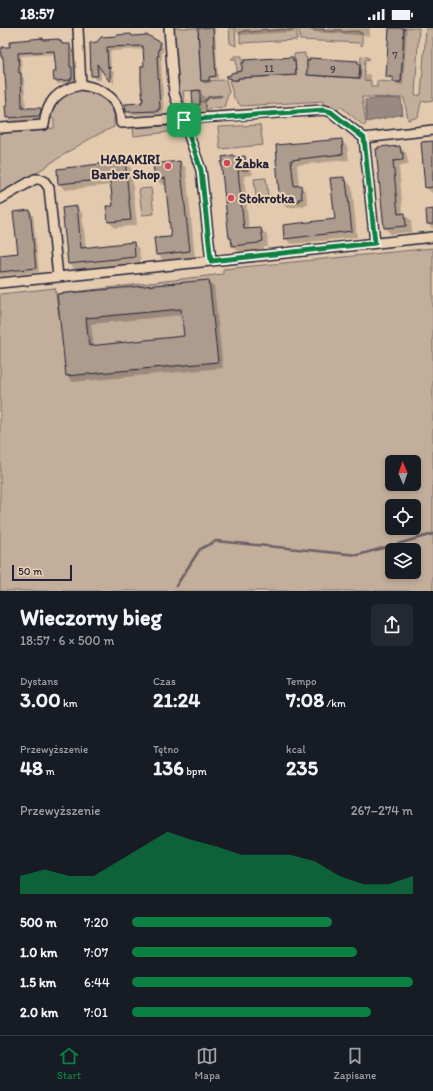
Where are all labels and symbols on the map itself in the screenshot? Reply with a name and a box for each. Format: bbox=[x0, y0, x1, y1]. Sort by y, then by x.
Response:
house number: 7 bbox=[392, 49, 398, 62]
house number: 11 bbox=[264, 62, 274, 75]
house number: 9 bbox=[330, 63, 336, 76]
pin bbox=[167, 103, 201, 137]
place label: HARAKIRI Barber Shop bbox=[91, 152, 161, 183]
place label: Żabka bbox=[235, 156, 270, 171]
marker: Żabka bbox=[222, 158, 232, 168]
marker: HARAKIRI Barber Shop bbox=[163, 161, 173, 171]
place label: Stokrotka bbox=[239, 191, 295, 206]
marker: Stokrotka bbox=[226, 193, 236, 203]
north arrow bbox=[385, 455, 421, 491]
scale bar bbox=[12, 563, 72, 582]

